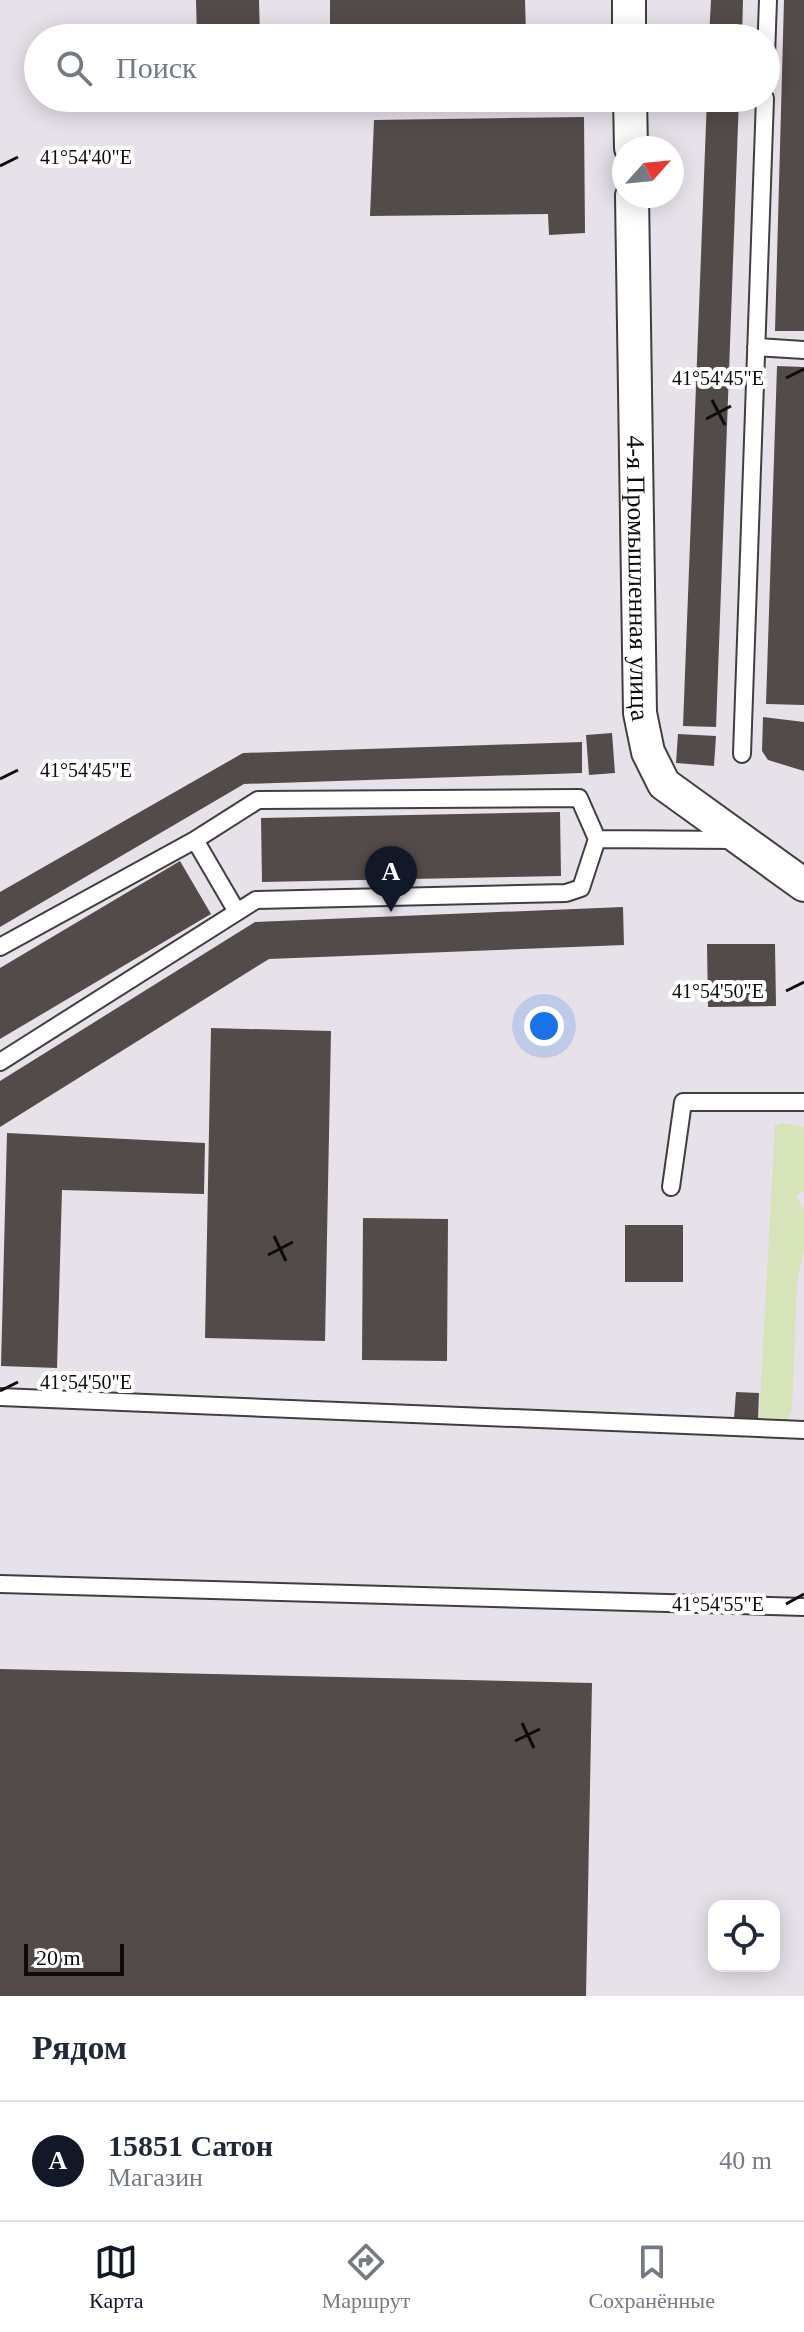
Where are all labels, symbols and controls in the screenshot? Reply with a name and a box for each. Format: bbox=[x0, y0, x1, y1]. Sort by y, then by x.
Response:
search box bbox=[24, 24, 780, 112]
icon: search bbox=[52, 46, 96, 90]
text: Поиск bbox=[116, 51, 197, 84]
north arrow bbox=[612, 136, 684, 208]
text: 41°54'40"E bbox=[40, 146, 132, 168]
text: 41°54'45"E bbox=[672, 367, 764, 389]
street label: 4-я Промышленная улица bbox=[621, 435, 656, 724]
text: 41°54'45"E bbox=[40, 759, 132, 781]
pin: A bbox=[365, 846, 417, 912]
text: 41°54'50"E bbox=[672, 980, 764, 1002]
your location bbox=[524, 1006, 564, 1046]
text: 41°54'50"E bbox=[40, 1371, 132, 1393]
text: 41°54'55"E bbox=[672, 1593, 764, 1615]
map controls bbox=[708, 1900, 780, 1972]
button: locate bbox=[708, 1900, 780, 1972]
scale bar bbox=[24, 1940, 124, 1976]
text: 20 m bbox=[36, 1945, 81, 1970]
text: Рядом bbox=[32, 2029, 127, 2066]
text: 15851 Сатон bbox=[108, 2129, 273, 2162]
text: A bbox=[49, 2146, 67, 2175]
text: 40 m bbox=[719, 2146, 772, 2175]
text: Магазин bbox=[108, 2163, 203, 2192]
tab: Карта bbox=[89, 2240, 144, 2314]
tab: Маршрут bbox=[322, 2240, 410, 2314]
tab: Сохранённые bbox=[588, 2240, 715, 2314]

